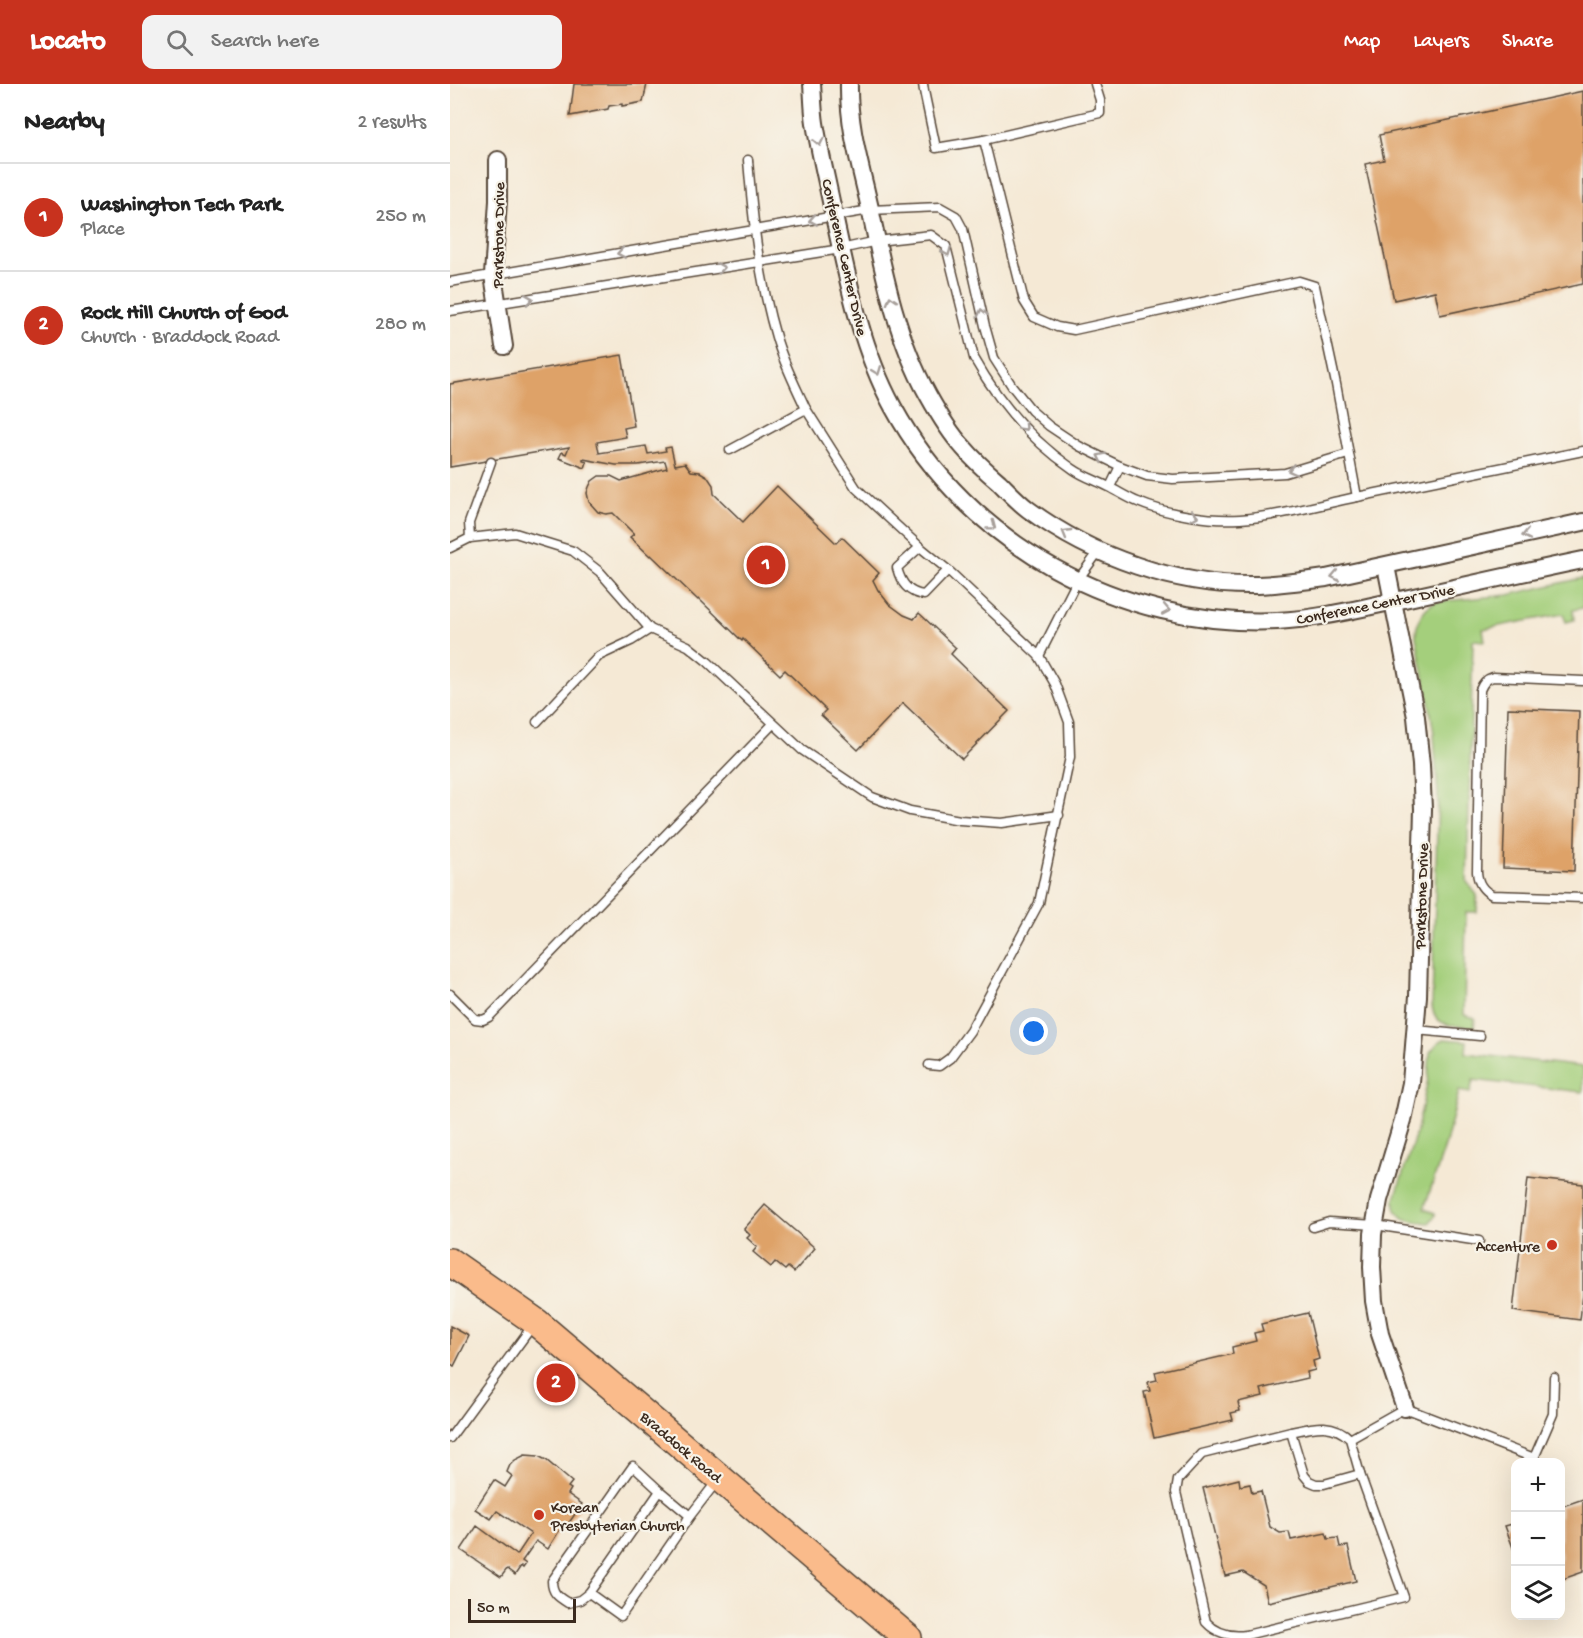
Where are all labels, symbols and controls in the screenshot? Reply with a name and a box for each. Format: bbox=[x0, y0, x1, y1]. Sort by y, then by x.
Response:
search box bbox=[142, 15, 562, 69]
text: Locato bbox=[30, 26, 106, 59]
icon: search bbox=[163, 26, 196, 59]
text: Search here bbox=[211, 29, 319, 55]
text: Map bbox=[1344, 30, 1380, 55]
text: Layers bbox=[1413, 30, 1469, 55]
text: Share bbox=[1502, 30, 1553, 55]
text: Nearby bbox=[24, 108, 105, 139]
text: 2 results bbox=[357, 112, 426, 135]
one-way arrow bbox=[812, 137, 825, 147]
street label: Conference Center Drive bbox=[815, 178, 870, 339]
street label: Parkstone Drive bbox=[490, 181, 511, 289]
text: Washington Tech Park bbox=[81, 193, 282, 219]
text: 1 bbox=[39, 206, 48, 229]
text: 250 m bbox=[375, 206, 426, 229]
one-way arrow bbox=[808, 213, 818, 226]
text: Place bbox=[81, 219, 125, 242]
one-way arrow bbox=[616, 246, 626, 259]
one-way arrow bbox=[940, 246, 952, 257]
one-way arrow bbox=[716, 262, 726, 274]
one-way arrow bbox=[524, 293, 533, 305]
one-way arrow bbox=[886, 295, 898, 306]
text: Rock Hill Church of God bbox=[81, 301, 287, 327]
one-way arrow bbox=[976, 309, 989, 319]
text: 2 bbox=[39, 314, 48, 337]
text: 280 m bbox=[375, 314, 426, 337]
text: Church · Braddock Road bbox=[81, 327, 279, 350]
one-way arrow bbox=[870, 365, 882, 376]
one-way arrow bbox=[1017, 420, 1028, 431]
one-way arrow bbox=[1097, 452, 1108, 464]
one-way arrow bbox=[1287, 463, 1297, 476]
one-way arrow bbox=[1188, 509, 1198, 522]
one-way arrow bbox=[985, 519, 996, 530]
one-way arrow bbox=[1521, 528, 1531, 541]
one-way arrow bbox=[1062, 529, 1072, 540]
pin: 1 bbox=[746, 542, 786, 588]
one-way arrow bbox=[1330, 569, 1340, 582]
street label: Conference Center Drive bbox=[1295, 582, 1457, 631]
one-way arrow bbox=[1160, 603, 1170, 616]
street label: Parkstone Drive bbox=[1412, 842, 1435, 950]
your location bbox=[1019, 1017, 1048, 1046]
marker: Accenture bbox=[1545, 1238, 1559, 1252]
place label: Accenture bbox=[1476, 1239, 1541, 1258]
pin: 2 bbox=[536, 1360, 576, 1406]
street label: Braddock Road bbox=[634, 1408, 726, 1489]
map controls bbox=[1511, 1458, 1565, 1620]
button: + bbox=[1511, 1458, 1565, 1512]
place label: Korean Presbyterian Church bbox=[550, 1500, 685, 1537]
marker: Korean Presbyterian Church bbox=[532, 1508, 546, 1522]
button: − bbox=[1511, 1512, 1565, 1566]
button: layers bbox=[1511, 1566, 1565, 1620]
scale bar bbox=[468, 1596, 576, 1624]
text: 50 m bbox=[477, 1600, 510, 1619]

